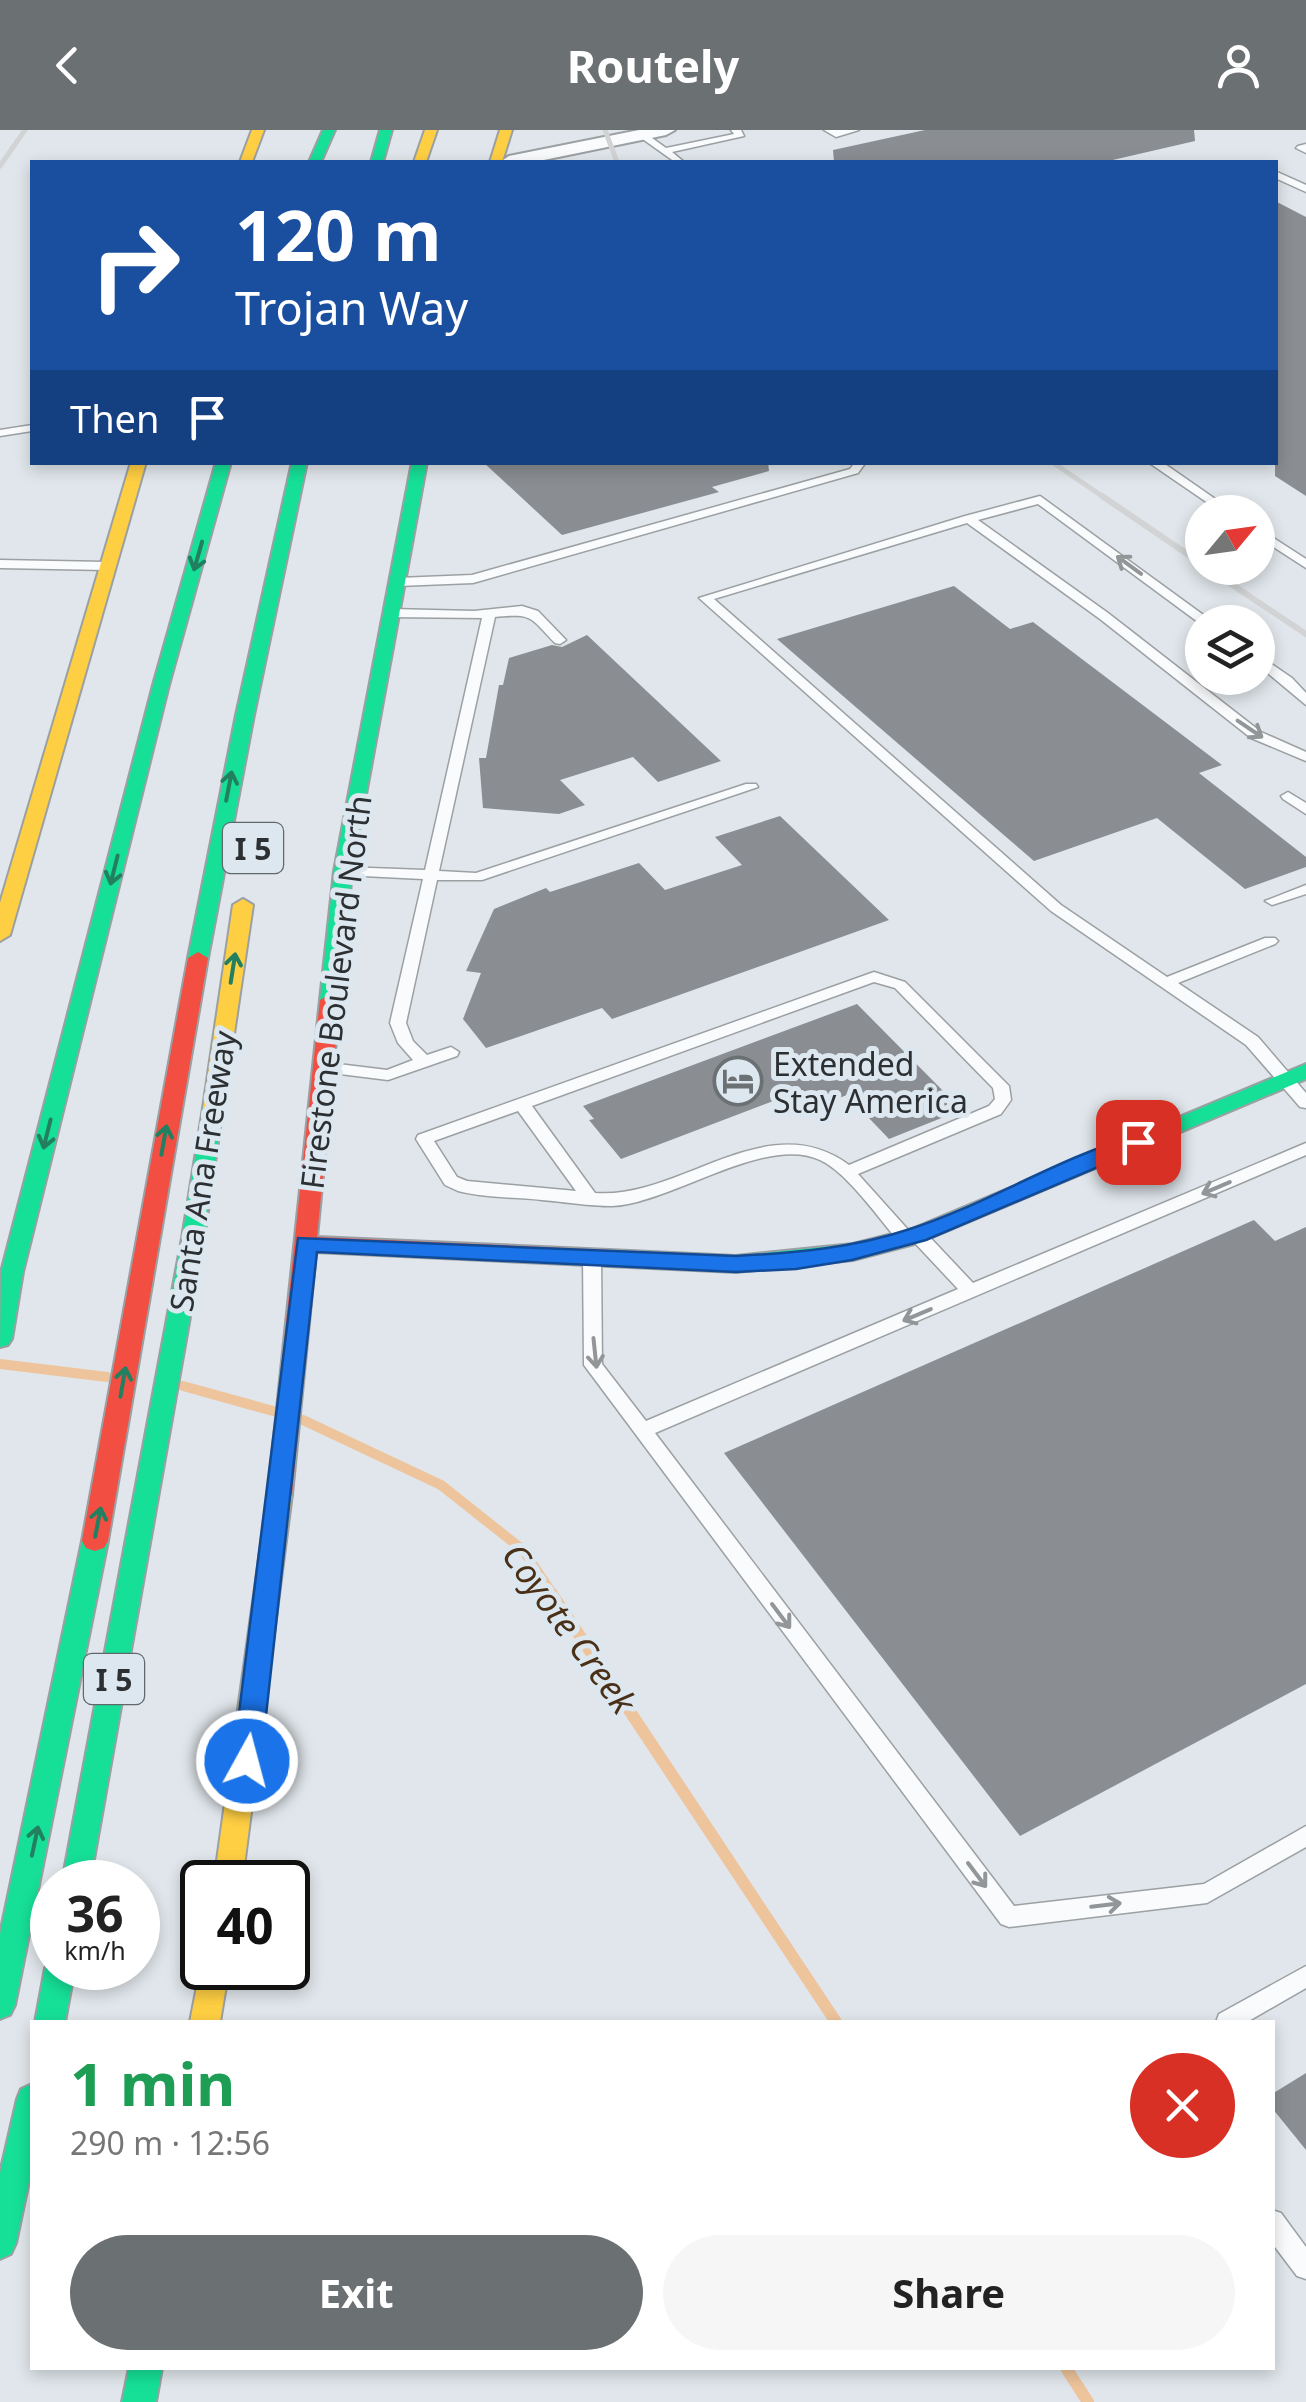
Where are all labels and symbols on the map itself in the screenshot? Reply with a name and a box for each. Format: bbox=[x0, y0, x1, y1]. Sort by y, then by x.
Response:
north arrow bbox=[1185, 495, 1275, 585]
one-way arrow bbox=[188, 540, 206, 571]
one-way arrow bbox=[1116, 555, 1143, 576]
one-way arrow bbox=[1236, 718, 1264, 739]
one-way arrow bbox=[220, 770, 239, 803]
street label: Firestone Boulevard North bbox=[290, 793, 380, 1191]
road number: I 5 bbox=[223, 823, 283, 873]
one-way arrow bbox=[104, 854, 123, 885]
one-way arrow bbox=[225, 952, 243, 985]
street label: Santa Ana Freeway bbox=[159, 1027, 246, 1314]
place label: Extended Stay America bbox=[773, 1042, 968, 1122]
hotel icon: Extended Stay America bbox=[712, 1055, 764, 1107]
pin bbox=[1096, 1100, 1181, 1185]
one-way arrow bbox=[37, 1118, 56, 1149]
one-way arrow bbox=[155, 1124, 174, 1157]
one-way arrow bbox=[1201, 1180, 1232, 1198]
one-way arrow bbox=[902, 1307, 933, 1325]
one-way arrow bbox=[585, 1336, 604, 1369]
one-way arrow bbox=[114, 1366, 133, 1398]
one-way arrow bbox=[90, 1507, 109, 1539]
water label: Coyote Creek bbox=[492, 1533, 649, 1724]
one-way arrow bbox=[770, 1602, 791, 1629]
road number: I 5 bbox=[84, 1654, 144, 1704]
position arrow bbox=[195, 1709, 299, 1813]
one-way arrow bbox=[26, 1826, 45, 1858]
speed limit sign: 40 bbox=[180, 1860, 310, 1990]
one-way arrow bbox=[967, 1861, 988, 1888]
one-way arrow bbox=[1090, 1895, 1122, 1914]

